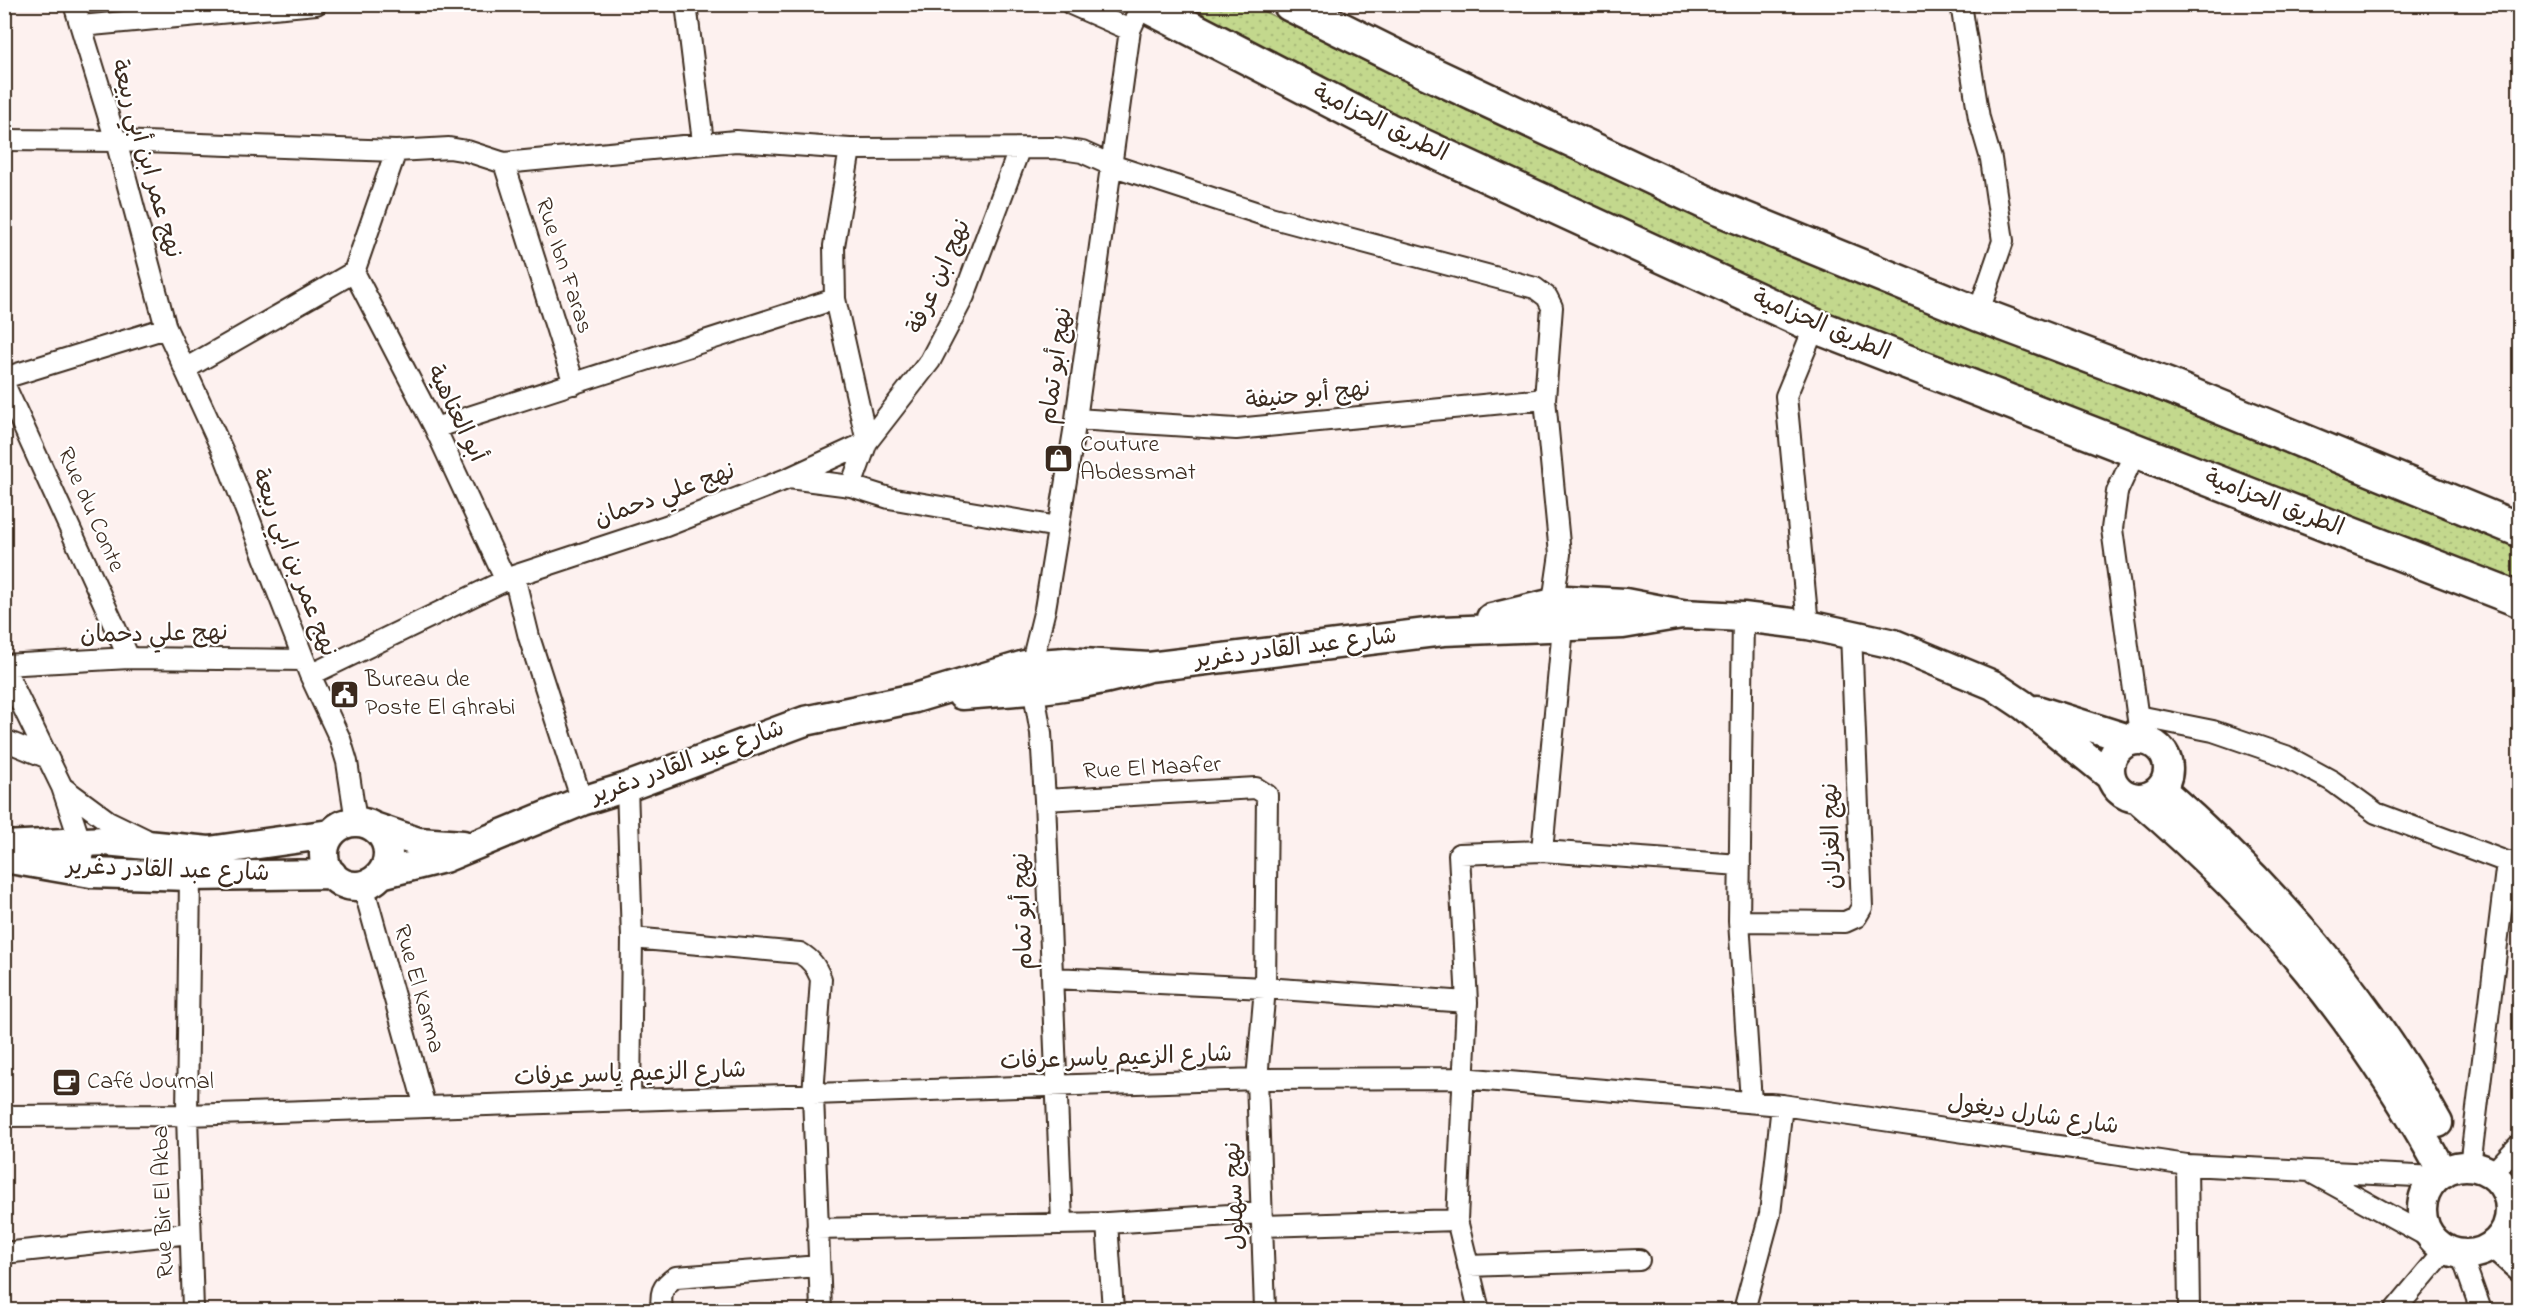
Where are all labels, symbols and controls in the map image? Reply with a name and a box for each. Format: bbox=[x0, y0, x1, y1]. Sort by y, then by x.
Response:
street label: نهج عمر ابن أبي ربيعة bbox=[99, 55, 190, 263]
street label: الطريق الحزامية bbox=[1306, 76, 1454, 172]
street label: Rue Ibn Faras bbox=[525, 194, 601, 338]
street label: نهج ابن عرفة bbox=[899, 214, 981, 340]
street label: الطريق الحزامية bbox=[1747, 281, 1895, 371]
street label: نهج أبو تمام bbox=[1032, 306, 1082, 426]
street label: أبو العتاهية bbox=[416, 360, 494, 469]
street label: نهج أبو حنيفة bbox=[1244, 372, 1372, 420]
place label: Couture Abdessmat bbox=[1080, 428, 1196, 491]
street label: Rue du Conte bbox=[47, 442, 133, 578]
shop icon: Couture Abdessmat bbox=[1043, 443, 1075, 475]
street label: نهج علي دحمان bbox=[590, 454, 741, 539]
street label: الطريق الحزامية bbox=[2199, 461, 2349, 547]
street label: نهج عمر بن ابي ربيعة bbox=[240, 464, 345, 663]
street label: نهج علي دحمان bbox=[80, 616, 228, 655]
street label: شارع عبد القادر دغرير bbox=[1191, 619, 1399, 679]
place label: Bureau de Poste El Ghrabi bbox=[364, 663, 515, 726]
public building icon: Bureau de Poste El Ghrabi bbox=[328, 678, 360, 710]
street label: شارع عبد القادر دغرير bbox=[585, 712, 790, 815]
street label: Rue El Maafer bbox=[1082, 748, 1222, 790]
street label: نهج الغزلان bbox=[1814, 782, 1852, 890]
street label: شارع عبد القادر دغرير bbox=[64, 850, 270, 892]
street label: نهج أبو تمام bbox=[1004, 852, 1044, 970]
street label: Rue El Karma bbox=[383, 921, 453, 1057]
street label: شارع الزعيم ياسر عرفات bbox=[999, 1037, 1233, 1081]
street label: شارع الزعيم ياسر عرفات bbox=[513, 1053, 747, 1097]
place label: Café Journal bbox=[87, 1065, 214, 1100]
cafe icon: Café Journal bbox=[50, 1066, 82, 1098]
street label: شارع شارل ديغول bbox=[1945, 1087, 2121, 1145]
street label: Rue Bir El Akba bbox=[144, 1125, 184, 1279]
street label: نهج سهلول bbox=[1217, 1141, 1255, 1251]

